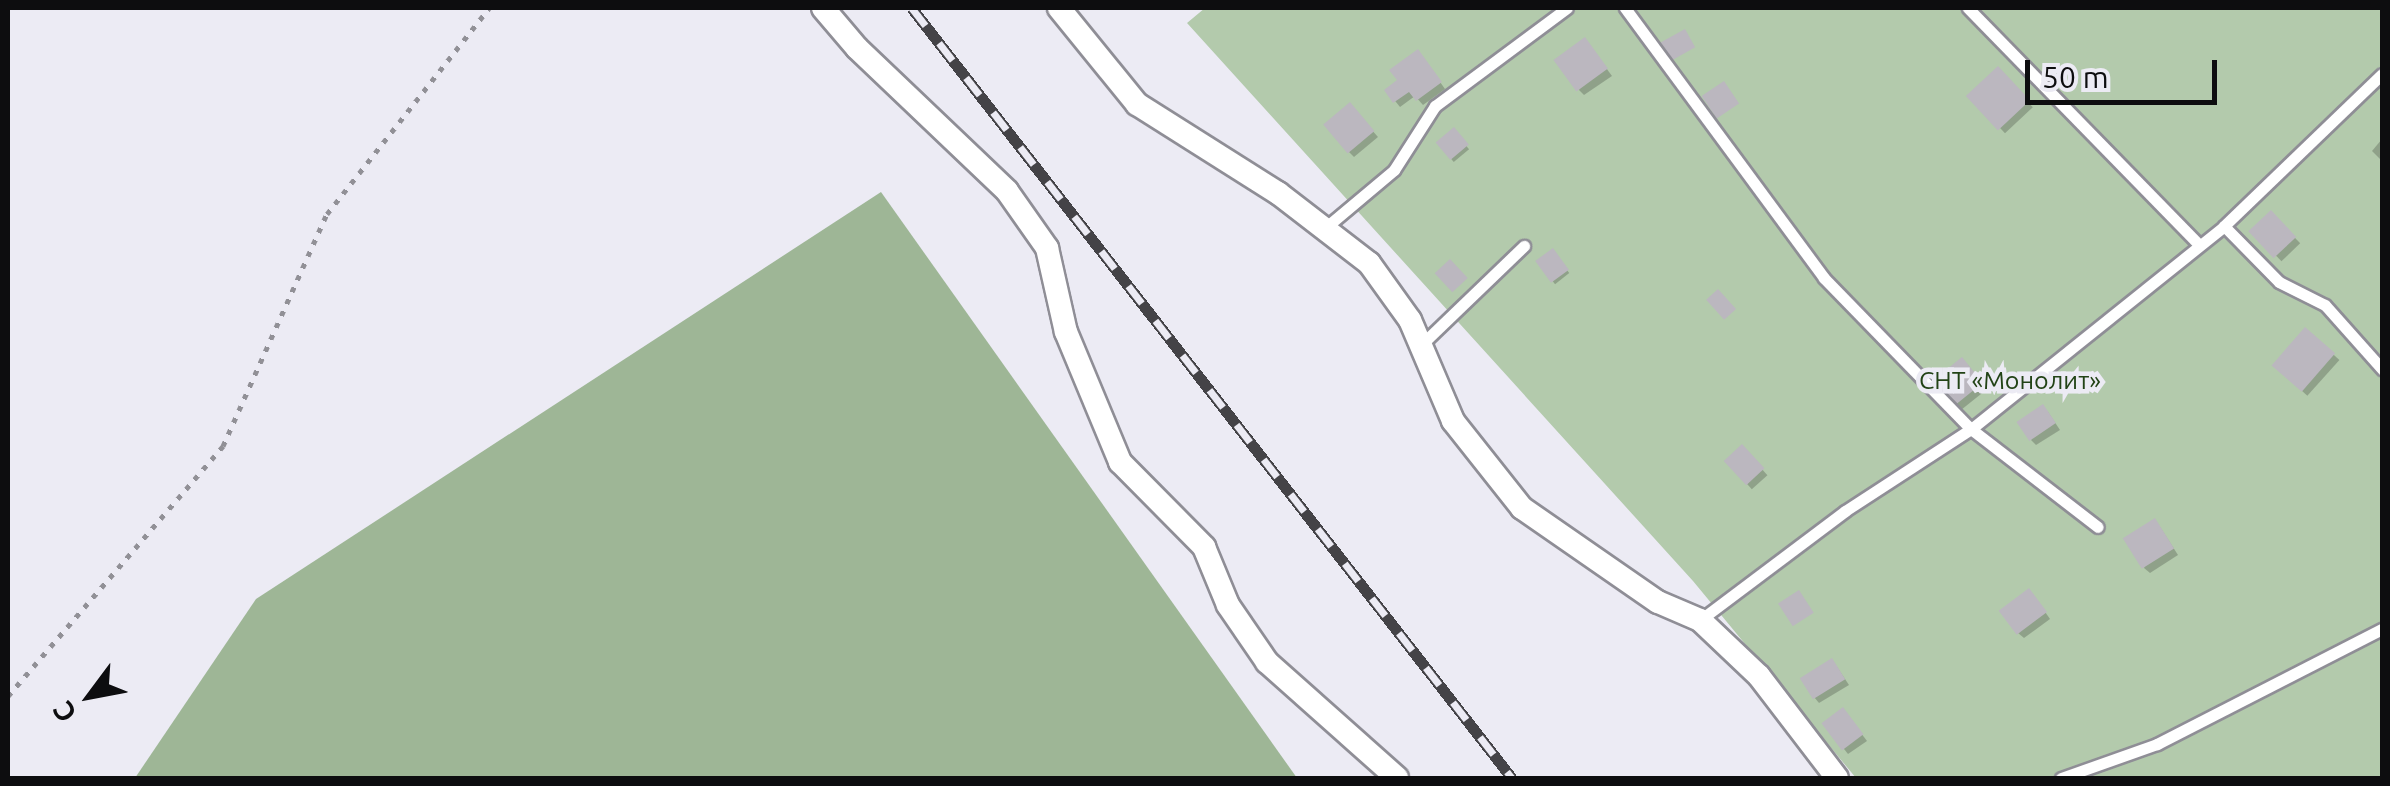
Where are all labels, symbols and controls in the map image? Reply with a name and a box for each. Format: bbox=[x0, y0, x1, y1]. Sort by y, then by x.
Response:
scale bar bbox=[2030, 40, 2222, 102]
text: 50 m bbox=[2042, 60, 2109, 94]
park label: СНТ «Монолит» bbox=[1919, 365, 2101, 395]
north arrow bbox=[40, 646, 140, 746]
text: С bbox=[46, 696, 82, 728]

